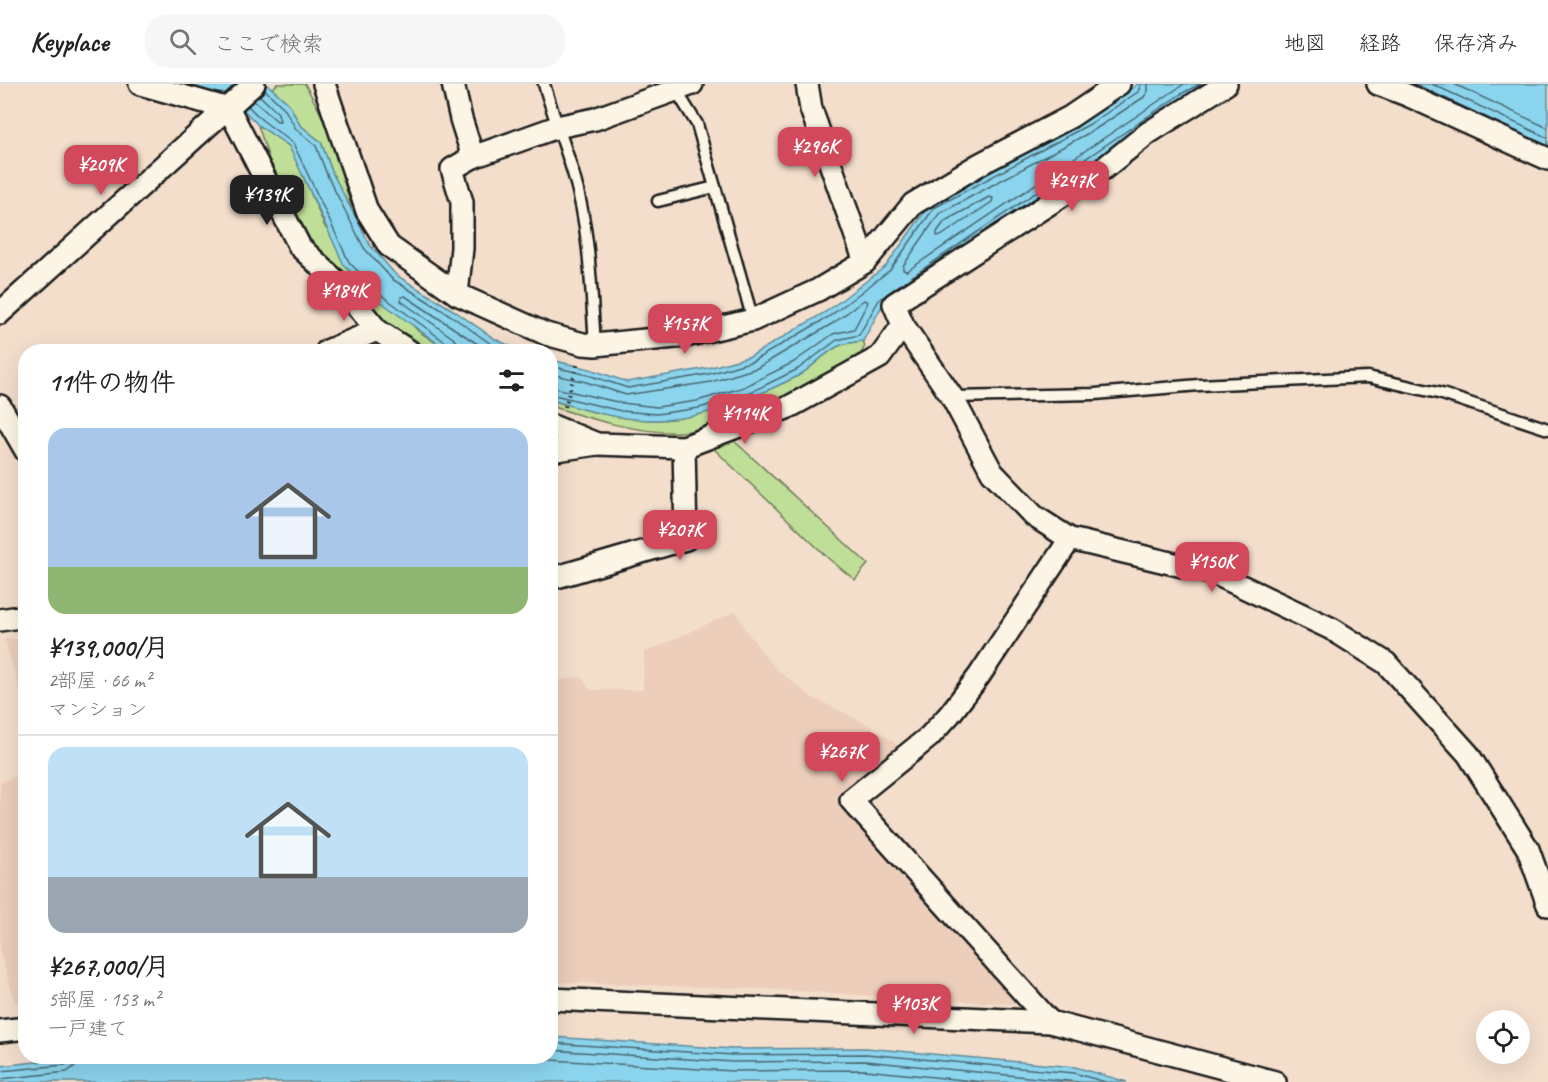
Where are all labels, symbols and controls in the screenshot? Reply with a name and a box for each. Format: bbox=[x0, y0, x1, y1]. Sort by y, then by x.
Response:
search box bbox=[145, 14, 565, 68]
text: Keyplace bbox=[30, 24, 109, 59]
icon: search bbox=[166, 25, 199, 58]
text: ここで検索 bbox=[214, 30, 324, 58]
text: 地図 bbox=[1284, 30, 1326, 56]
text: 経路 bbox=[1359, 30, 1401, 56]
text: 保存済み bbox=[1434, 30, 1518, 56]
pin: ¥296K bbox=[773, 127, 857, 178]
text: ¥296K bbox=[792, 134, 838, 159]
pin: ¥209K bbox=[59, 145, 143, 196]
text: ¥209K bbox=[78, 152, 124, 177]
pin: ¥247K bbox=[1030, 161, 1114, 212]
text: ¥247K bbox=[1049, 168, 1095, 193]
pin: ¥139K bbox=[225, 175, 309, 226]
text: ¥139K bbox=[244, 182, 290, 207]
pin: ¥184K bbox=[302, 271, 386, 322]
text: ¥184K bbox=[321, 278, 367, 303]
pin: ¥157K bbox=[643, 304, 727, 355]
text: ¥157K bbox=[662, 311, 708, 336]
icon: filters bbox=[495, 364, 528, 397]
text: 11件の物件 bbox=[48, 366, 175, 399]
pin: ¥114K bbox=[703, 394, 787, 445]
text: ¥114K bbox=[722, 401, 768, 426]
icon: home bbox=[234, 467, 342, 575]
pin: ¥207K bbox=[638, 510, 722, 561]
text: ¥207K bbox=[657, 517, 703, 542]
pin: ¥150K bbox=[1170, 542, 1254, 593]
text: ¥150K bbox=[1189, 549, 1235, 574]
text: ¥139,000/月 bbox=[48, 631, 169, 664]
text: 2部屋 · 66 m² bbox=[48, 668, 151, 693]
text: マンション bbox=[48, 697, 147, 722]
pin: ¥267K bbox=[800, 732, 884, 783]
text: ¥267K bbox=[819, 739, 865, 764]
icon: home bbox=[234, 786, 342, 894]
text: ¥267,000/月 bbox=[48, 950, 170, 983]
pin: ¥103K bbox=[872, 984, 956, 1035]
text: 5部屋 · 153 m² bbox=[48, 987, 160, 1012]
text: ¥103K bbox=[891, 991, 937, 1016]
map controls bbox=[1476, 1010, 1530, 1064]
button: locate bbox=[1476, 1010, 1530, 1064]
text: 一戸建て bbox=[48, 1016, 128, 1041]

